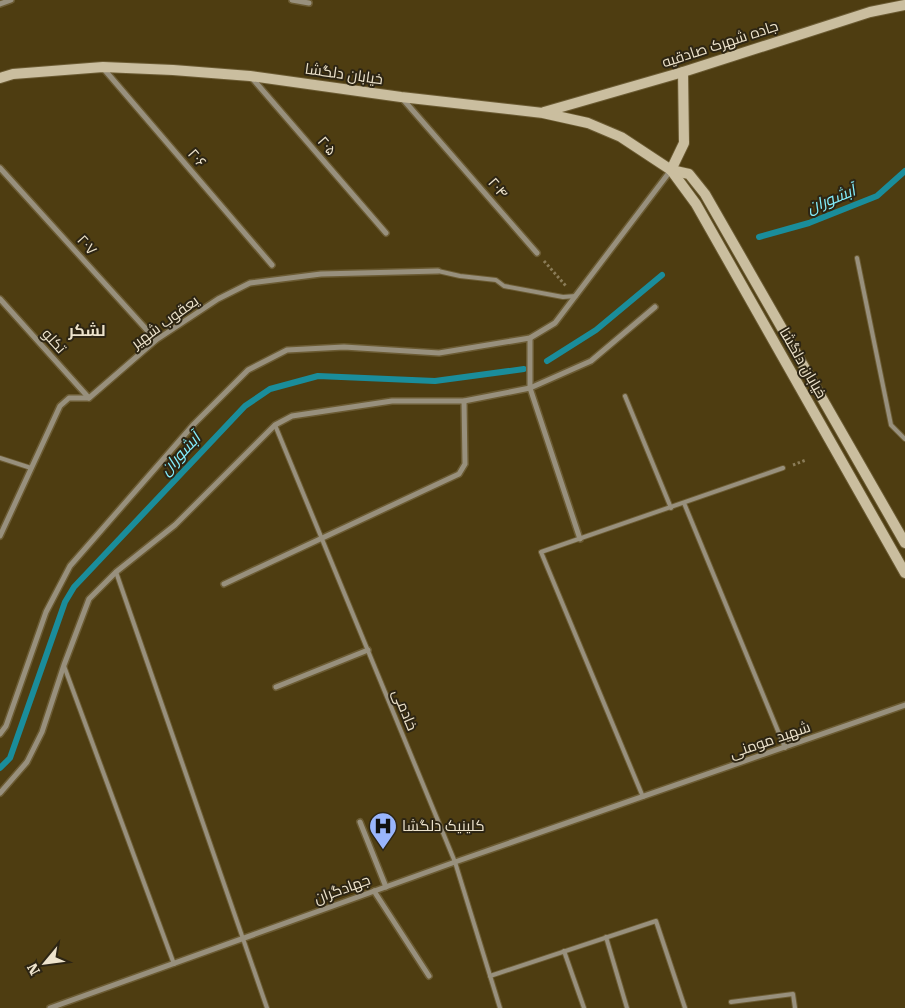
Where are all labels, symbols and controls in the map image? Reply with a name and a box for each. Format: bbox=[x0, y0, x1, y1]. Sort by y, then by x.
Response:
street label: جاده شهرک صادقیه bbox=[660, 17, 781, 72]
street label: خیابان دلگشا bbox=[304, 60, 384, 89]
street label: ۲۰۵ bbox=[314, 133, 340, 159]
street label: ۲۰۶ bbox=[184, 145, 210, 171]
street label: ۲۰۴ bbox=[484, 174, 512, 202]
water label: آبشوران bbox=[804, 179, 862, 217]
street label: ۲۰۷ bbox=[73, 231, 101, 259]
street label: یعقوب شهیر bbox=[127, 292, 203, 354]
district label: لشکر bbox=[67, 321, 106, 340]
street label: خیابان دلگشا bbox=[775, 324, 830, 402]
street label: تکلو bbox=[38, 325, 70, 357]
water label: آبشوران bbox=[156, 426, 207, 479]
street label: خادمی bbox=[388, 687, 421, 734]
street label: شهید مومنی bbox=[727, 718, 813, 763]
hospital icon: کلینیک دلگشا bbox=[368, 811, 398, 850]
place label: کلینیک دلگشا bbox=[402, 817, 485, 835]
street label: جهادگران bbox=[311, 871, 373, 908]
north arrow bbox=[20, 938, 70, 988]
text: N bbox=[24, 961, 43, 978]

